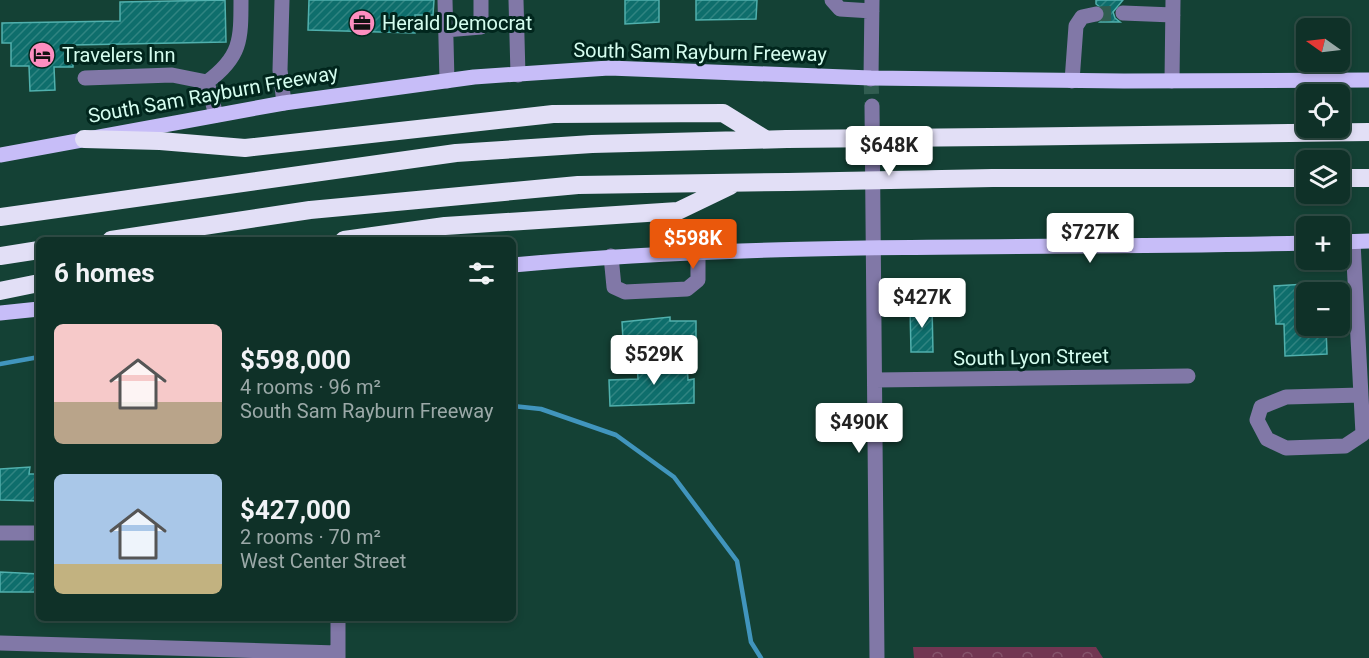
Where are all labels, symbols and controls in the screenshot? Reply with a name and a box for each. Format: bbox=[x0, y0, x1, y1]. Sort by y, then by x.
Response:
office icon: Herald Democrat bbox=[347, 8, 377, 38]
place label: Herald Democrat bbox=[382, 11, 532, 35]
north arrow bbox=[1296, 18, 1350, 72]
map controls bbox=[1296, 18, 1350, 336]
street label: South Sam Rayburn Freeway bbox=[573, 38, 827, 66]
hotel icon: Travelers Inn bbox=[27, 40, 57, 70]
place label: Travelers Inn bbox=[62, 43, 176, 67]
street label: South Sam Rayburn Freeway bbox=[86, 60, 340, 128]
button: locate bbox=[1296, 84, 1350, 138]
pin: $648K bbox=[847, 126, 931, 177]
text: $648K bbox=[860, 133, 918, 157]
button: layers bbox=[1296, 150, 1350, 204]
pin: $727K bbox=[1048, 213, 1132, 264]
button: + bbox=[1296, 216, 1350, 270]
pin: $598K bbox=[651, 219, 735, 270]
text: $727K bbox=[1061, 220, 1119, 244]
text: $598K bbox=[664, 226, 722, 250]
icon: filters bbox=[465, 257, 498, 290]
text: 6 homes bbox=[54, 258, 155, 288]
pin: $427K bbox=[880, 278, 964, 329]
button: − bbox=[1296, 282, 1350, 336]
text: $427K bbox=[893, 285, 951, 309]
pin: $529K bbox=[612, 335, 696, 386]
text: $529K bbox=[625, 342, 683, 366]
street label: South Lyon Street bbox=[953, 344, 1109, 370]
text: $598,000 bbox=[240, 345, 351, 375]
icon: home bbox=[102, 348, 174, 420]
text: 4 rooms · 96 m² bbox=[240, 375, 381, 399]
text: South Sam Rayburn Freeway bbox=[240, 399, 493, 423]
pin: $490K bbox=[817, 403, 901, 454]
text: $490K bbox=[830, 410, 888, 434]
text: $427,000 bbox=[240, 495, 351, 525]
icon: home bbox=[102, 498, 174, 570]
text: 2 rooms · 70 m² bbox=[240, 525, 381, 549]
text: West Center Street bbox=[240, 549, 406, 573]

